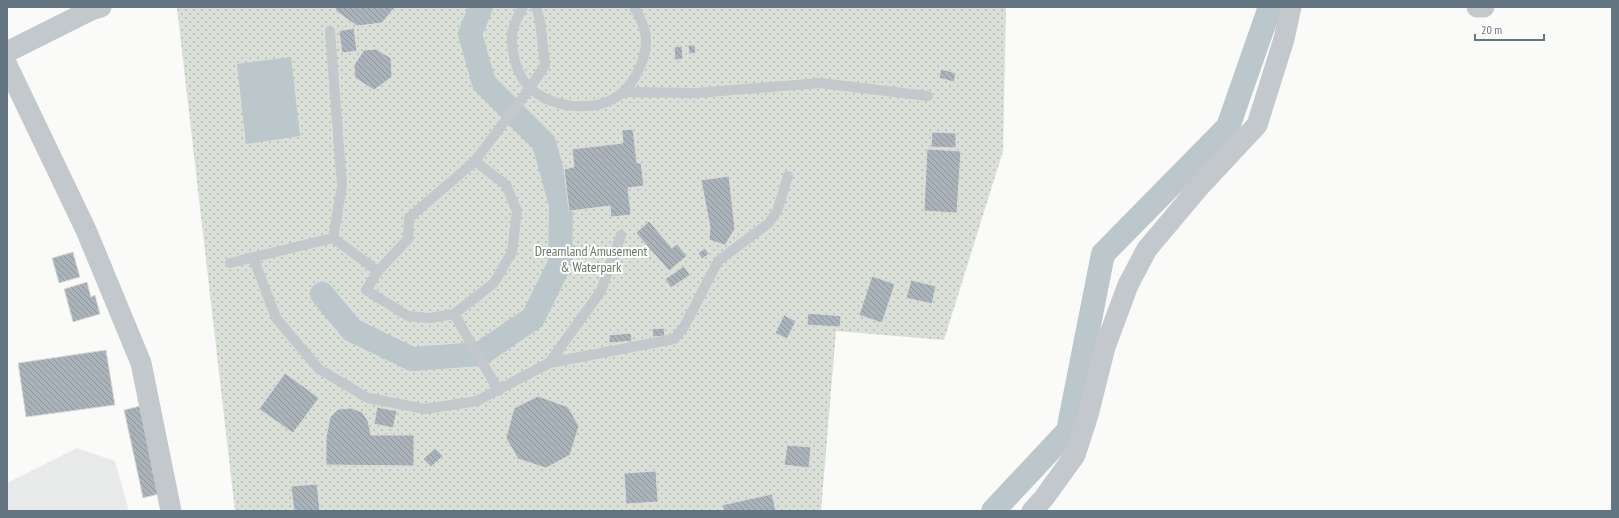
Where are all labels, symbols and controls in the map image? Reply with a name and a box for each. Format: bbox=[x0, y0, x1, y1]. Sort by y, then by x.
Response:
scale bar bbox=[1475, 16, 1544, 42]
text: 20 m bbox=[1481, 22, 1502, 37]
park label: Dreamland Amusement & Waterpark bbox=[535, 242, 647, 276]

